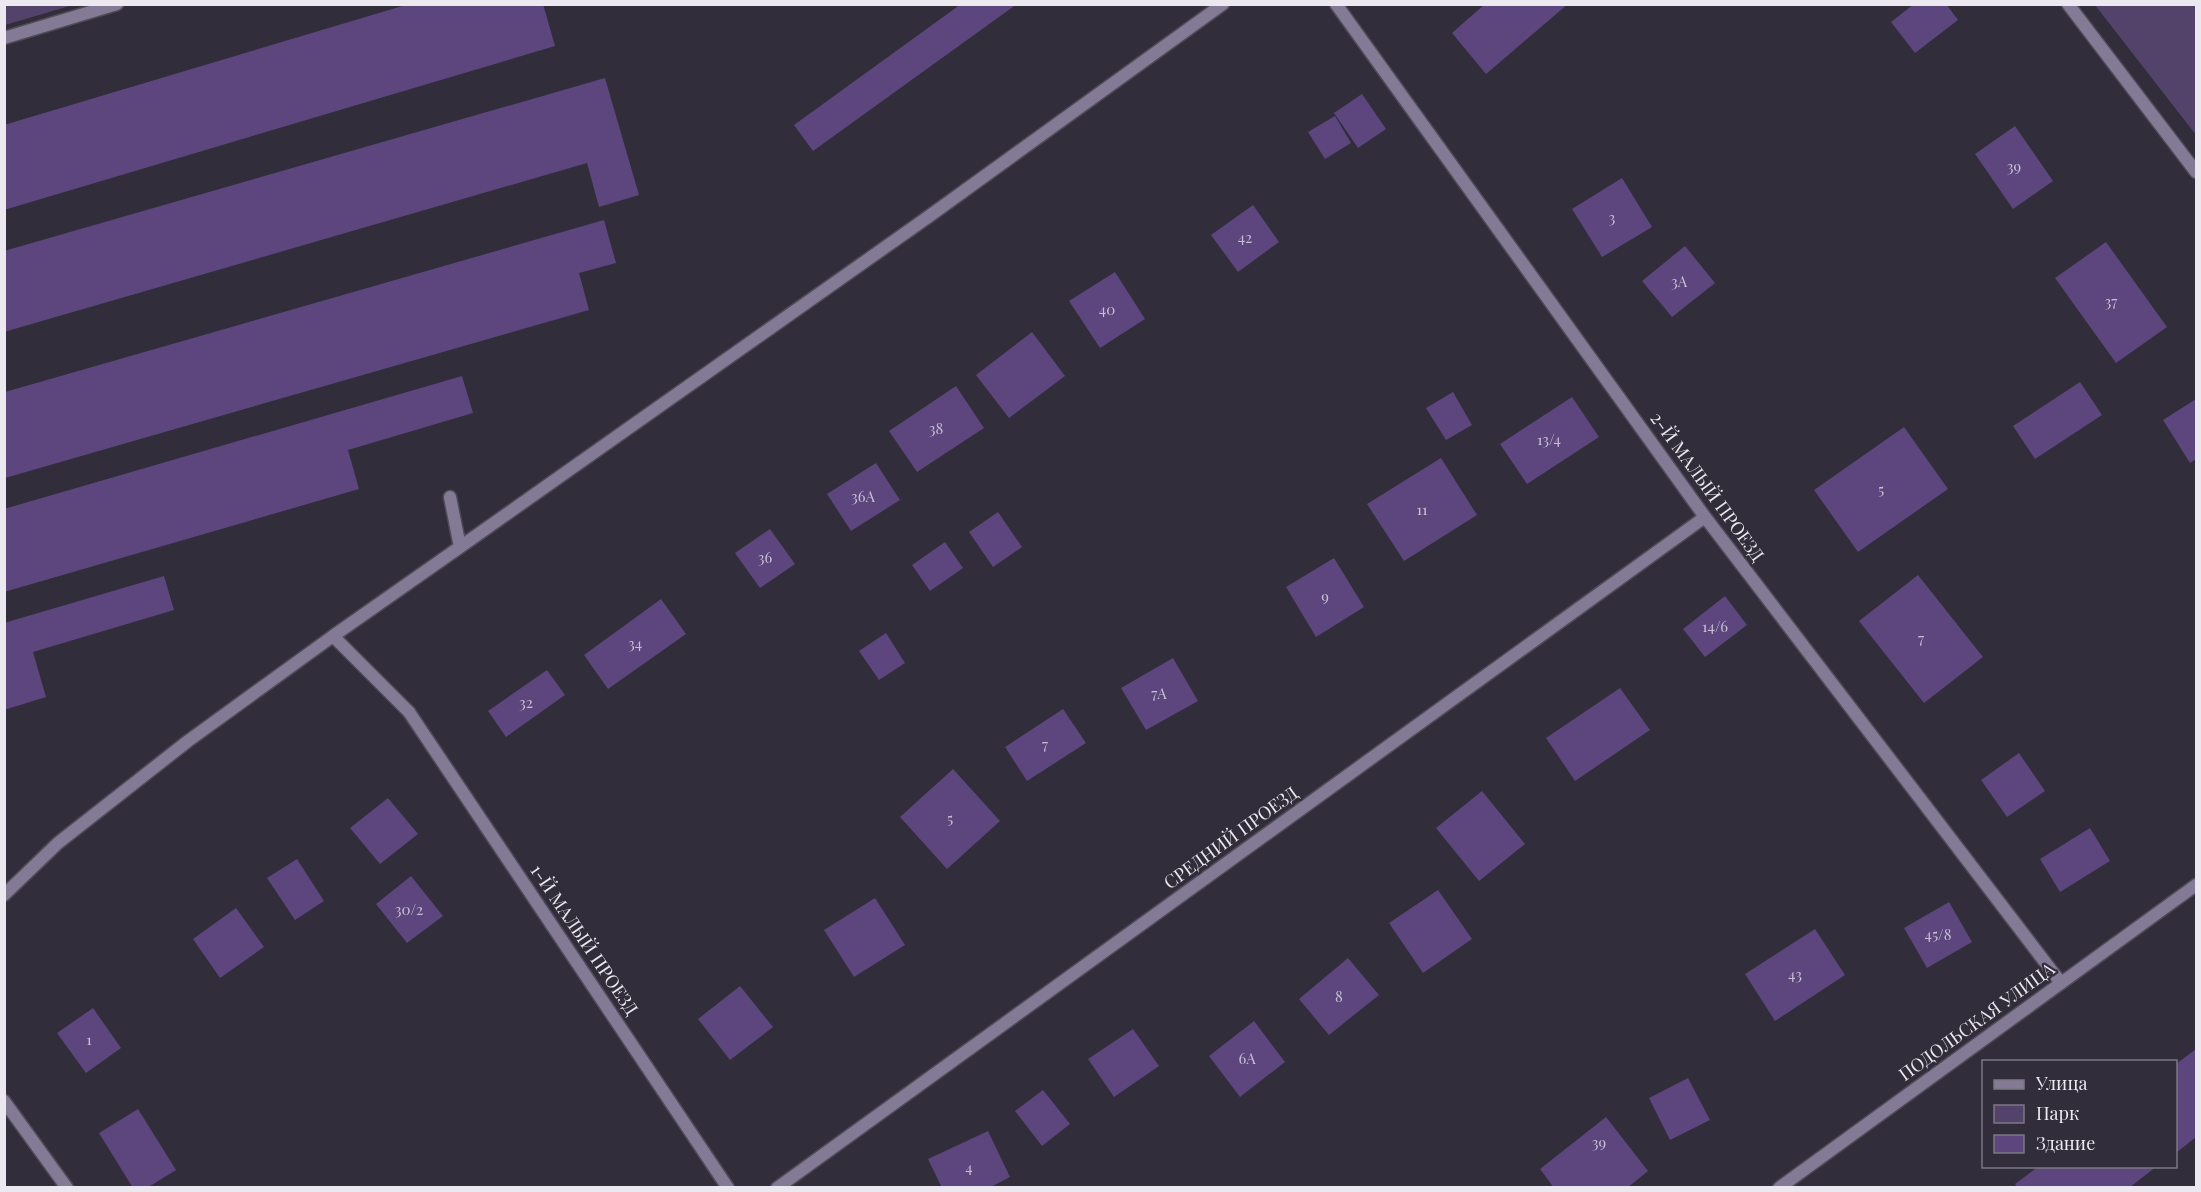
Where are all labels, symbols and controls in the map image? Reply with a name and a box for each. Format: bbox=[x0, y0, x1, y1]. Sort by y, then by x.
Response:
house number: 39 bbox=[2007, 156, 2021, 176]
house number: 3 bbox=[1609, 207, 1616, 227]
house number: 42 bbox=[1238, 227, 1252, 247]
house number: 3А bbox=[1671, 271, 1688, 291]
house number: 37 bbox=[2105, 291, 2117, 311]
house number: 40 bbox=[1099, 299, 1115, 319]
street label: 2-Й МАЛЫЙ ПРОЕЗД bbox=[1646, 407, 1770, 566]
house number: 38 bbox=[929, 418, 943, 438]
house number: 13/4 bbox=[1537, 429, 1561, 449]
house number: 5 bbox=[1878, 479, 1884, 499]
house number: 36А bbox=[851, 486, 876, 506]
house number: 11 bbox=[1416, 499, 1428, 519]
house number: 36 bbox=[758, 547, 772, 567]
house number: 9 bbox=[1321, 586, 1329, 606]
house number: 14/6 bbox=[1702, 616, 1728, 636]
house number: 7 bbox=[1918, 628, 1924, 648]
house number: 34 bbox=[628, 633, 642, 653]
house number: 7А bbox=[1151, 683, 1167, 703]
house number: 32 bbox=[519, 692, 533, 712]
house number: 7 bbox=[1042, 734, 1048, 754]
street label: СРЕДНИЙ ПРОЕЗД bbox=[1159, 780, 1302, 894]
house number: 5 bbox=[947, 808, 953, 828]
street label: 1-Й МАЛЫЙ ПРОЕЗД bbox=[525, 859, 644, 1019]
house number: 30/2 bbox=[395, 899, 423, 919]
house number: 45/8 bbox=[1924, 924, 1952, 944]
street label: ПОДОЛЬСКАЯ УЛИЦА bbox=[1894, 956, 2060, 1086]
house number: 43 bbox=[1788, 964, 1802, 984]
house number: 8 bbox=[1335, 986, 1343, 1006]
house number: 1 bbox=[86, 1029, 92, 1049]
house number: 6А bbox=[1238, 1048, 1256, 1068]
legend bbox=[1982, 1060, 2177, 1168]
text: Улица bbox=[2035, 1071, 2087, 1095]
text: Парк bbox=[2036, 1101, 2079, 1125]
text: Здание bbox=[2036, 1131, 2095, 1155]
house number: 39 bbox=[1592, 1132, 1606, 1152]
house number: 4 bbox=[965, 1157, 973, 1177]

